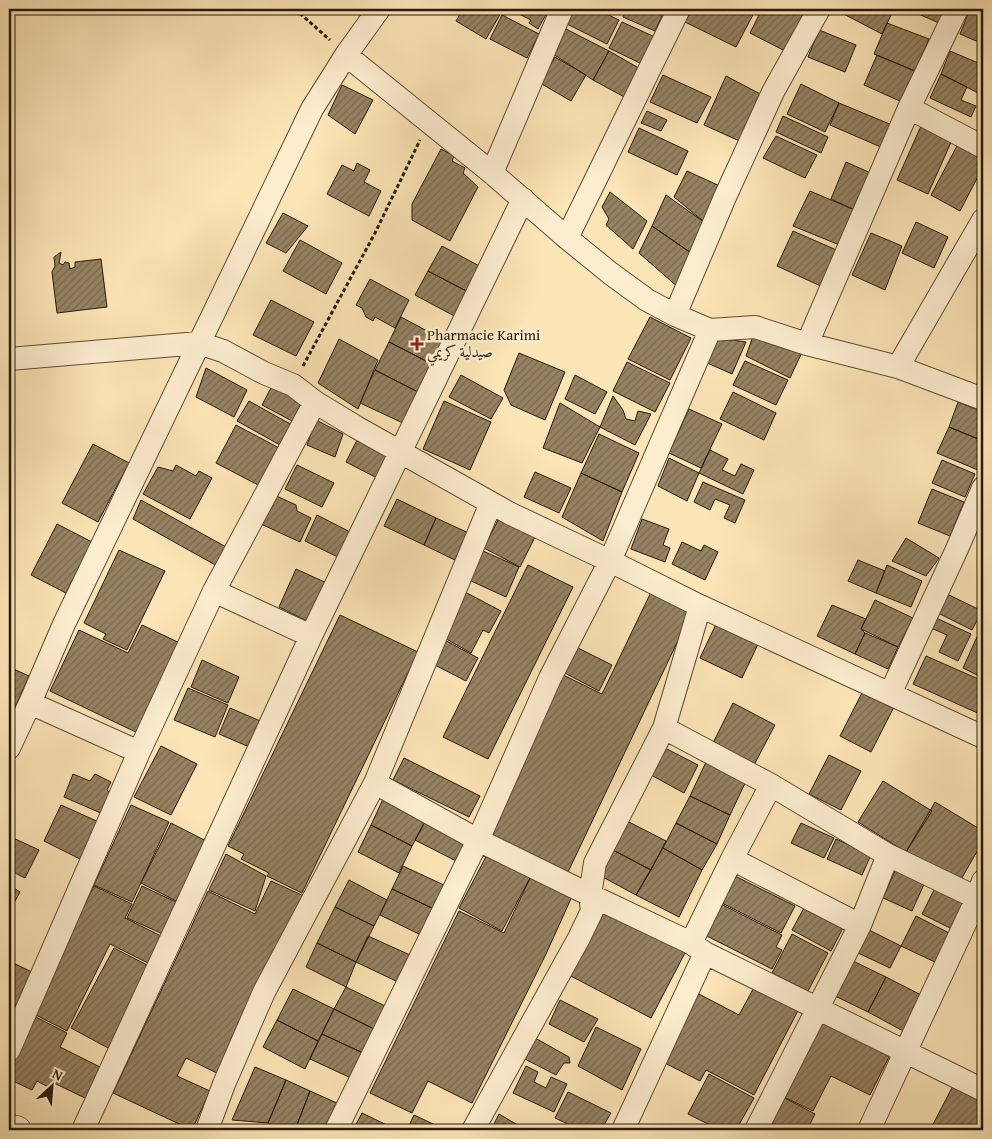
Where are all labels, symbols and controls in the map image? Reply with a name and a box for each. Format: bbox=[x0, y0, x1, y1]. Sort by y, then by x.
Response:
place label: Pharmacie Karimi صيدلية كريمي bbox=[427, 324, 540, 366]
marker: Pharmacie Karimi صيدلية كريمي bbox=[411, 338, 423, 350]
north arrow bbox=[28, 1062, 78, 1112]
text: N bbox=[49, 1063, 67, 1086]

